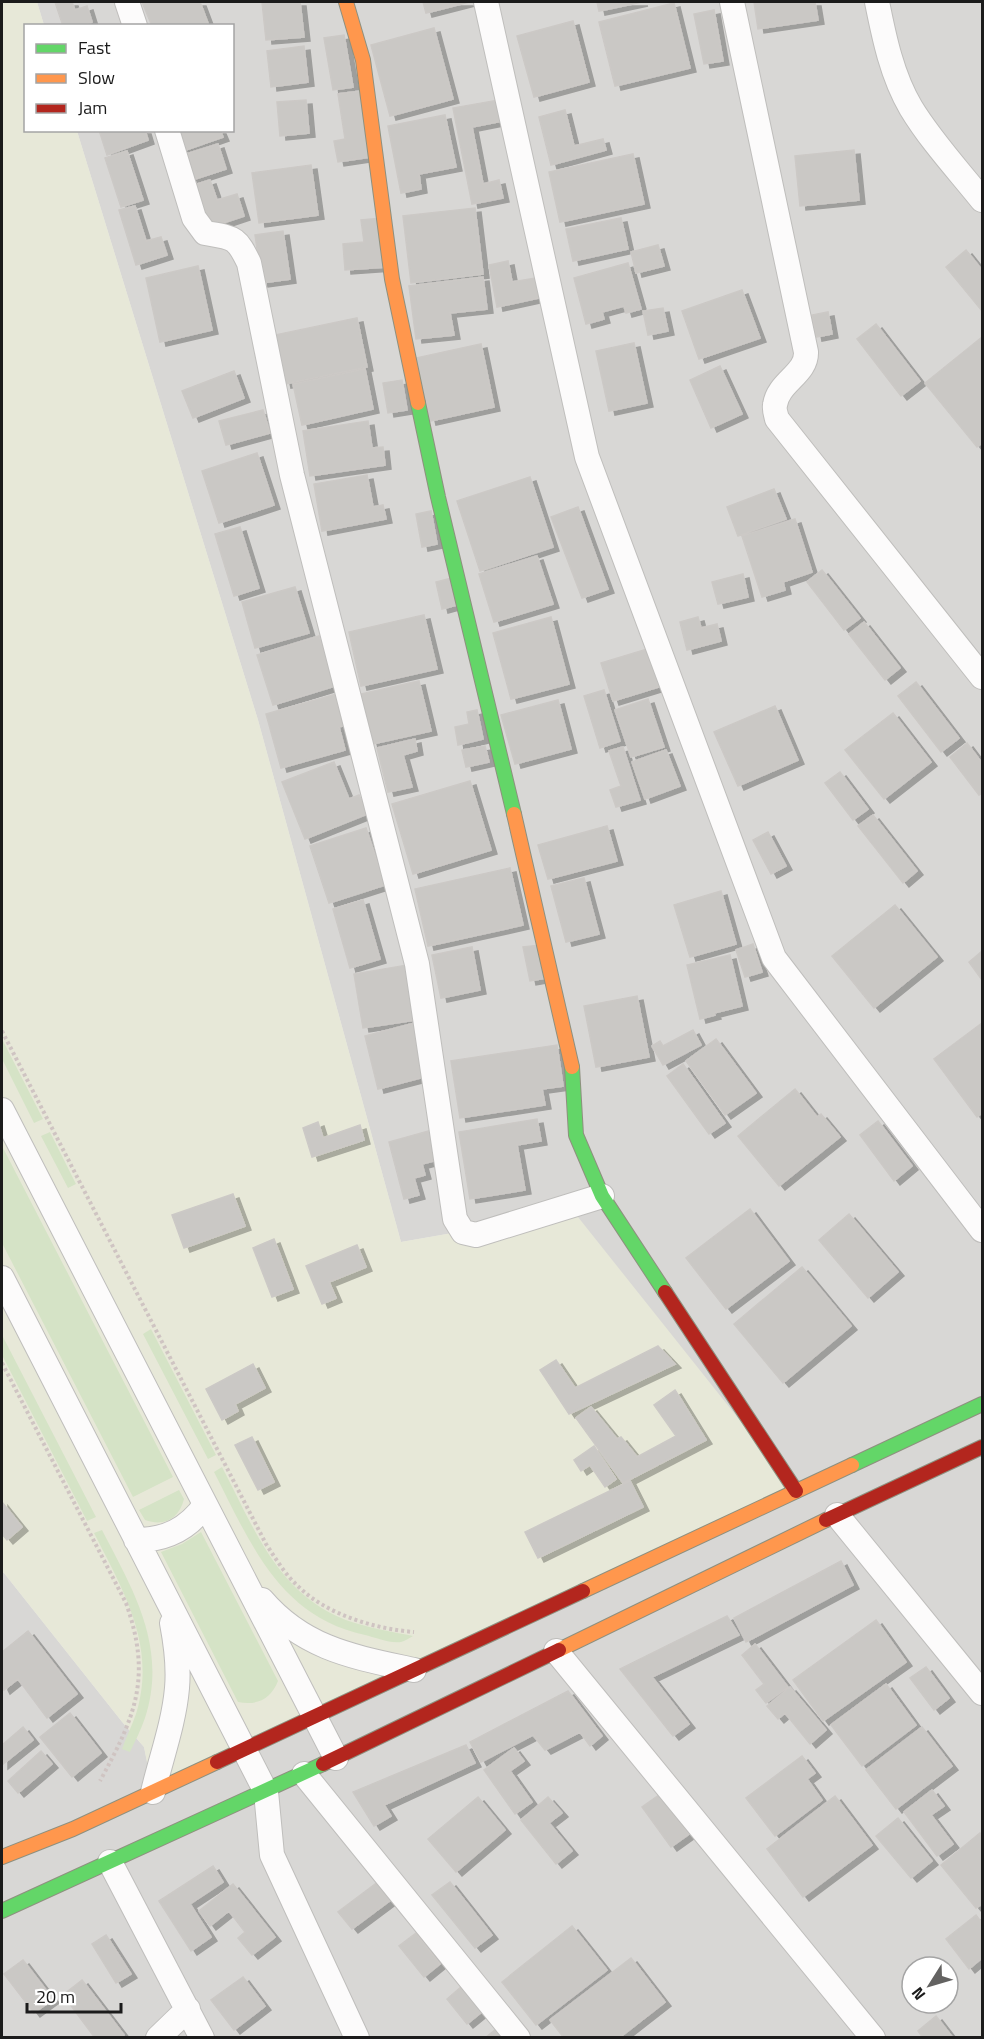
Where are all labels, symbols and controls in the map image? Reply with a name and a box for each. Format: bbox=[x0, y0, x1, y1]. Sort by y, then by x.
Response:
legend bbox=[24, 24, 234, 132]
text: Fast bbox=[78, 34, 111, 61]
text: Slow bbox=[78, 64, 115, 91]
text: Jam bbox=[78, 94, 107, 121]
north arrow bbox=[900, 1955, 960, 2015]
scale bar bbox=[27, 1976, 122, 2014]
text: N bbox=[905, 1982, 931, 2006]
text: 20 m bbox=[36, 1983, 75, 2010]

